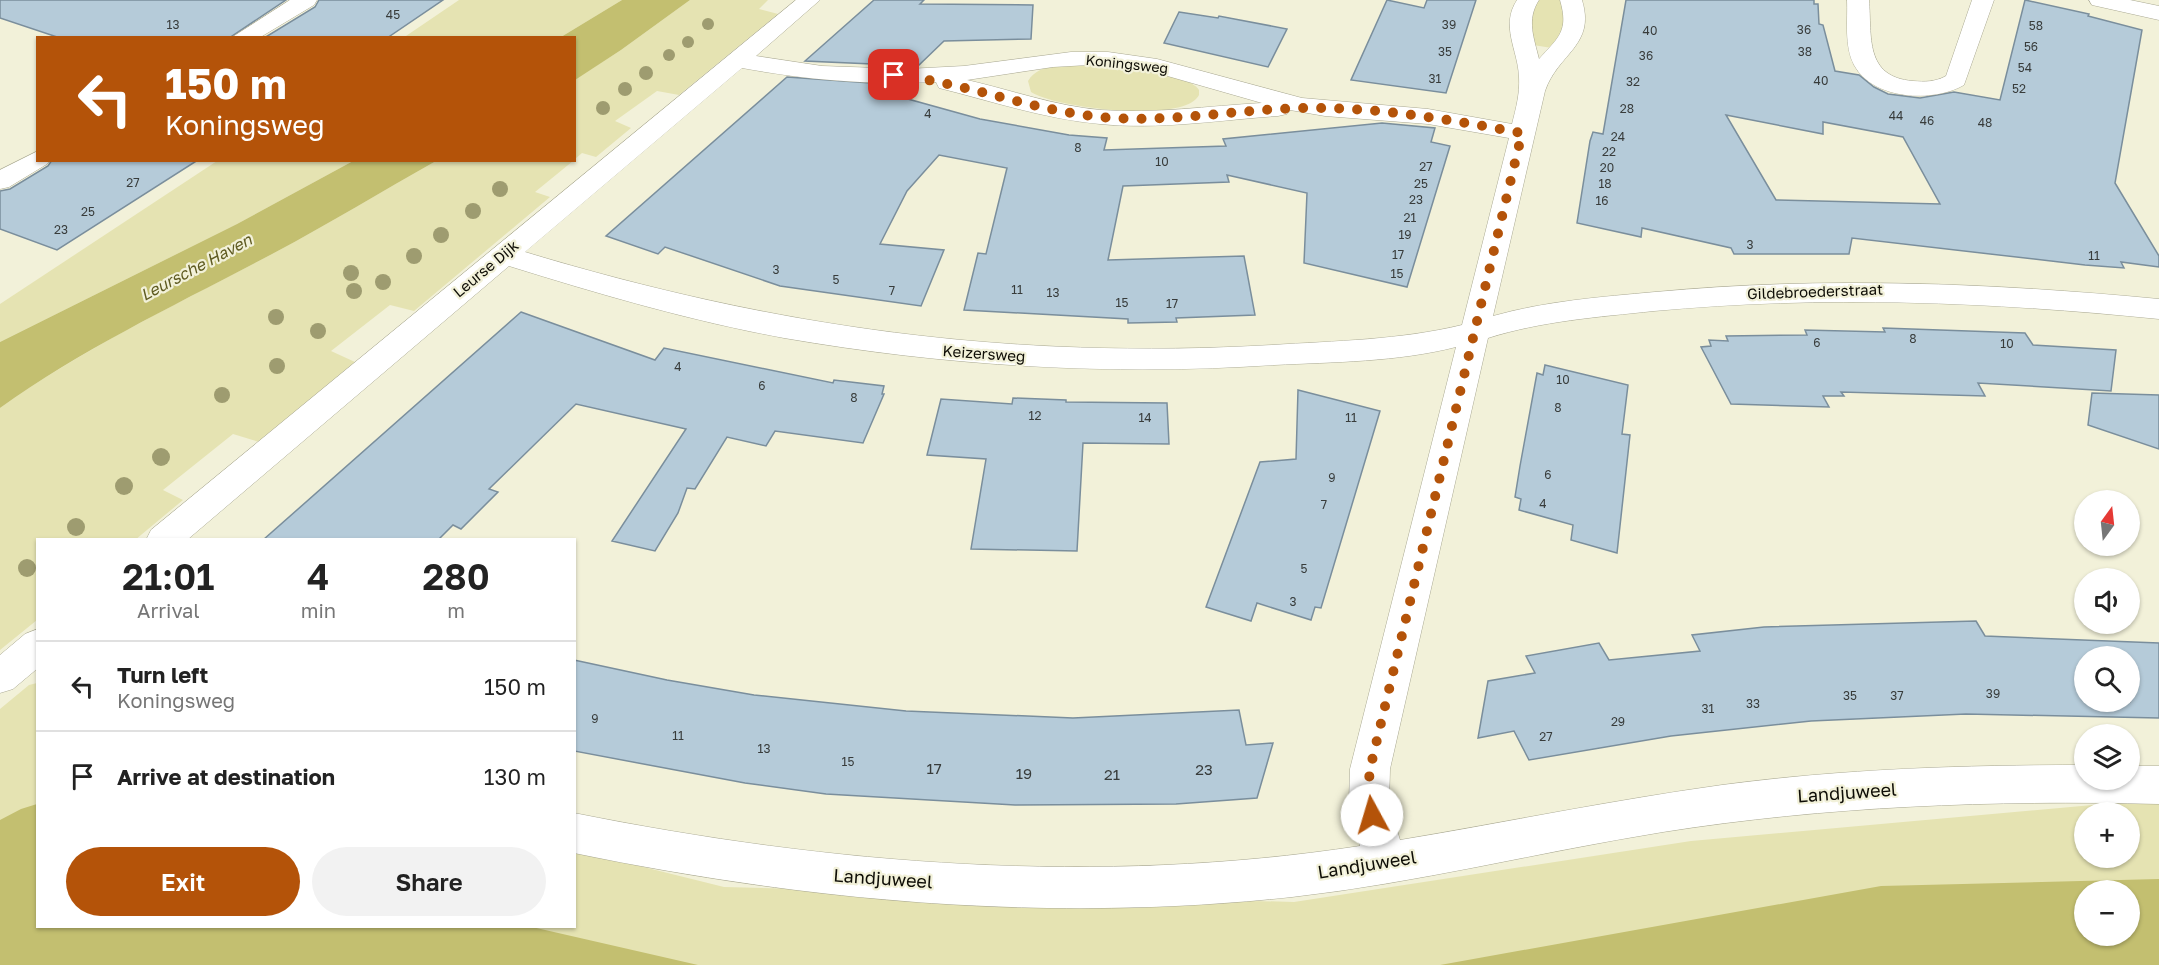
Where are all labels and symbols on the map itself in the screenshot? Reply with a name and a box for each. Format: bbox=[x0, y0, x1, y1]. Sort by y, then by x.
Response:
house number: 45 bbox=[386, 7, 400, 22]
house number: 13 bbox=[167, 17, 179, 32]
house number: 39 bbox=[1442, 17, 1456, 32]
house number: 58 bbox=[2029, 18, 2043, 33]
house number: 36 bbox=[1797, 22, 1811, 37]
house number: 40 bbox=[1643, 23, 1657, 38]
house number: 56 bbox=[2024, 39, 2038, 54]
house number: 35 bbox=[1438, 44, 1452, 59]
house number: 38 bbox=[1798, 44, 1812, 59]
house number: 36 bbox=[1639, 48, 1653, 63]
pin bbox=[868, 49, 919, 100]
street label: Koningsweg bbox=[1085, 51, 1169, 76]
house number: 54 bbox=[2018, 60, 2032, 75]
house number: 31 bbox=[1429, 71, 1442, 86]
house number: 40 bbox=[1814, 73, 1828, 88]
house number: 32 bbox=[1626, 74, 1640, 89]
house number: 52 bbox=[2012, 81, 2026, 96]
house number: 28 bbox=[1620, 101, 1634, 116]
house number: 4 bbox=[924, 106, 932, 121]
house number: 44 bbox=[1889, 108, 1903, 123]
house number: 46 bbox=[1920, 113, 1934, 128]
house number: 48 bbox=[1978, 115, 1992, 130]
house number: 24 bbox=[1611, 129, 1625, 144]
house number: 8 bbox=[1074, 140, 1082, 155]
house number: 22 bbox=[1602, 144, 1616, 159]
house number: 10 bbox=[1155, 154, 1169, 169]
house number: 27 bbox=[1419, 159, 1433, 174]
house number: 20 bbox=[1600, 160, 1614, 175]
house number: 27 bbox=[126, 175, 140, 190]
house number: 25 bbox=[1414, 176, 1428, 191]
house number: 18 bbox=[1598, 176, 1612, 191]
house number: 23 bbox=[1409, 192, 1423, 207]
house number: 16 bbox=[1595, 193, 1609, 208]
house number: 25 bbox=[81, 204, 95, 219]
house number: 21 bbox=[1404, 210, 1417, 225]
house number: 23 bbox=[54, 222, 68, 237]
house number: 19 bbox=[1398, 227, 1412, 242]
water label: Leursche Haven bbox=[137, 229, 256, 305]
street label: Leurse Dijk bbox=[449, 235, 522, 301]
house number: 3 bbox=[1746, 237, 1754, 252]
house number: 17 bbox=[1392, 247, 1404, 262]
house number: 11 bbox=[2088, 248, 2100, 263]
house number: 3 bbox=[772, 262, 780, 277]
house number: 15 bbox=[1391, 266, 1403, 281]
house number: 5 bbox=[833, 272, 840, 287]
street label: Gildebroederstraat bbox=[1747, 280, 1883, 302]
house number: 11 bbox=[1011, 282, 1023, 297]
house number: 7 bbox=[889, 283, 895, 298]
house number: 13 bbox=[1047, 285, 1059, 300]
house number: 15 bbox=[1116, 295, 1128, 310]
house number: 17 bbox=[1166, 296, 1178, 311]
house number: 8 bbox=[1909, 331, 1917, 346]
house number: 6 bbox=[1813, 335, 1821, 350]
house number: 10 bbox=[2000, 336, 2014, 351]
street label: Keizersweg bbox=[942, 341, 1026, 365]
house number: 4 bbox=[674, 359, 682, 374]
house number: 10 bbox=[1556, 372, 1570, 387]
house number: 6 bbox=[758, 378, 766, 393]
house number: 8 bbox=[850, 390, 858, 405]
house number: 8 bbox=[1554, 400, 1562, 415]
house number: 12 bbox=[1029, 408, 1041, 423]
house number: 14 bbox=[1138, 410, 1152, 425]
house number: 11 bbox=[1345, 410, 1357, 425]
house number: 6 bbox=[1544, 467, 1552, 482]
house number: 9 bbox=[1328, 470, 1336, 485]
north arrow bbox=[2074, 490, 2140, 556]
house number: 4 bbox=[1539, 496, 1547, 511]
house number: 7 bbox=[1321, 497, 1327, 512]
house number: 5 bbox=[1301, 561, 1308, 576]
house number: 3 bbox=[1289, 594, 1297, 609]
house number: 39 bbox=[1986, 686, 2000, 701]
house number: 35 bbox=[1843, 688, 1857, 703]
house number: 37 bbox=[1890, 688, 1904, 703]
house number: 33 bbox=[1746, 696, 1760, 711]
house number: 31 bbox=[1702, 701, 1715, 716]
house number: 9 bbox=[591, 711, 599, 726]
house number: 29 bbox=[1611, 714, 1625, 729]
house number: 11 bbox=[672, 728, 684, 743]
house number: 27 bbox=[1539, 729, 1553, 744]
house number: 13 bbox=[758, 741, 770, 756]
house number: 15 bbox=[842, 754, 854, 769]
house number: 17 bbox=[926, 759, 942, 777]
house number: 23 bbox=[1195, 760, 1213, 778]
house number: 19 bbox=[1016, 764, 1032, 782]
house number: 21 bbox=[1104, 765, 1120, 783]
street label: Landjuweel bbox=[1797, 778, 1898, 806]
position arrow bbox=[1340, 783, 1404, 847]
street label: Landjuweel bbox=[1316, 845, 1418, 883]
street label: Landjuweel bbox=[833, 864, 934, 892]

